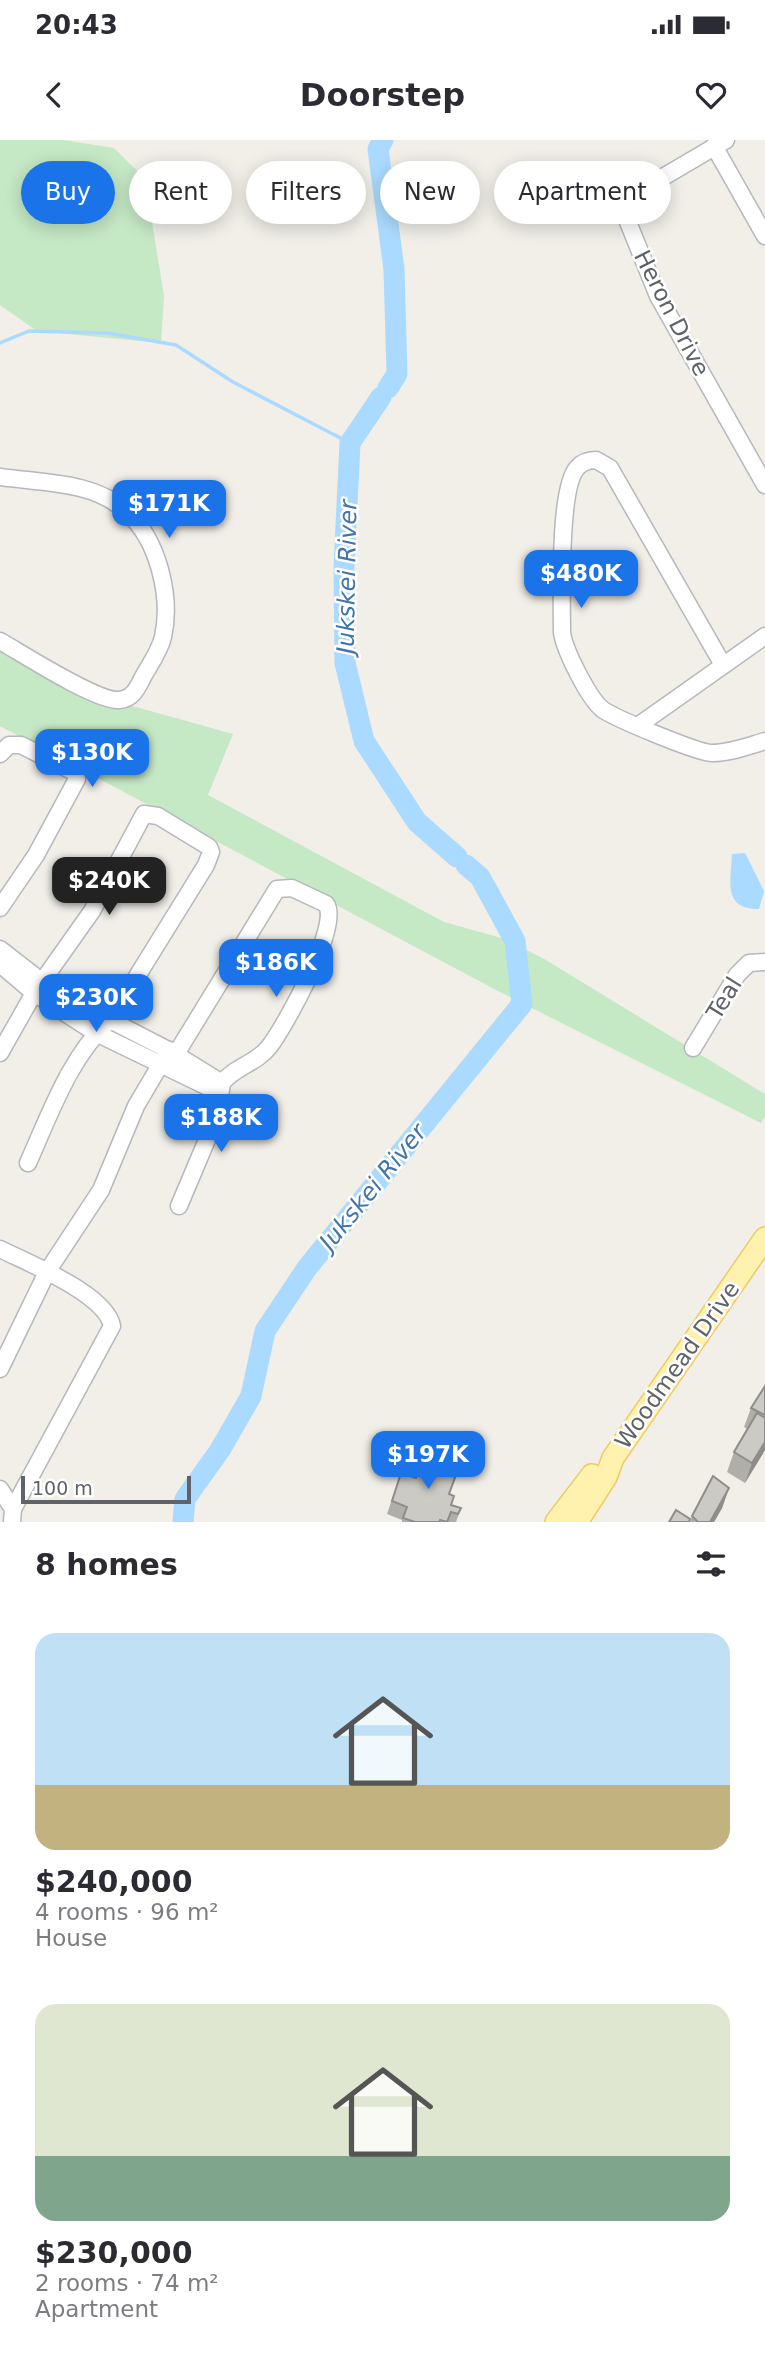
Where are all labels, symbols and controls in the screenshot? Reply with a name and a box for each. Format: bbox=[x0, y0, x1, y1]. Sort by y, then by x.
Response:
text: 20:43 bbox=[35, 10, 118, 40]
icon: back bbox=[35, 76, 73, 114]
text: Doorstep bbox=[300, 76, 465, 114]
icon: heart bbox=[692, 76, 730, 114]
chip: Buy bbox=[21, 161, 115, 224]
chip: Rent bbox=[129, 161, 232, 224]
chip: Filters bbox=[246, 161, 366, 224]
chip: New bbox=[380, 161, 480, 224]
chip: Apartment bbox=[494, 161, 671, 224]
street label: Heron Drive bbox=[629, 246, 715, 380]
pin: $171K bbox=[120, 480, 218, 540]
text: $171K bbox=[128, 490, 210, 516]
water label: Jukskei River bbox=[332, 498, 362, 658]
pin: $480K bbox=[532, 550, 630, 610]
text: $480K bbox=[540, 560, 622, 586]
pin: $130K bbox=[43, 730, 141, 789]
text: $130K bbox=[51, 739, 133, 765]
pin: $240K bbox=[60, 858, 158, 917]
text: $240K bbox=[68, 867, 150, 893]
pin: $186K bbox=[227, 940, 325, 999]
text: $186K bbox=[235, 949, 317, 975]
street label: Teal bbox=[701, 972, 747, 1025]
pin: $230K bbox=[47, 974, 145, 1034]
text: $230K bbox=[55, 984, 137, 1010]
pin: $188K bbox=[172, 1094, 270, 1154]
text: $188K bbox=[180, 1104, 262, 1130]
water label: Jukskei River bbox=[311, 1117, 434, 1259]
street label: Woodmead Drive bbox=[610, 1276, 744, 1454]
pin: $197K bbox=[379, 1432, 477, 1491]
text: $197K bbox=[387, 1441, 469, 1467]
scale bar bbox=[21, 1473, 191, 1505]
text: 100 m bbox=[32, 1477, 93, 1499]
icon: filters bbox=[692, 1545, 730, 1583]
text: 8 homes bbox=[35, 1547, 178, 1582]
icon: home bbox=[320, 1678, 446, 1804]
text: $240,000 bbox=[35, 1864, 193, 1899]
text: 4 rooms · 96 m² bbox=[35, 1899, 219, 1925]
text: House bbox=[35, 1925, 107, 1951]
icon: home bbox=[320, 2049, 446, 2175]
text: $230,000 bbox=[35, 2235, 193, 2270]
text: 2 rooms · 74 m² bbox=[35, 2270, 219, 2296]
text: Apartment bbox=[35, 2296, 158, 2322]

